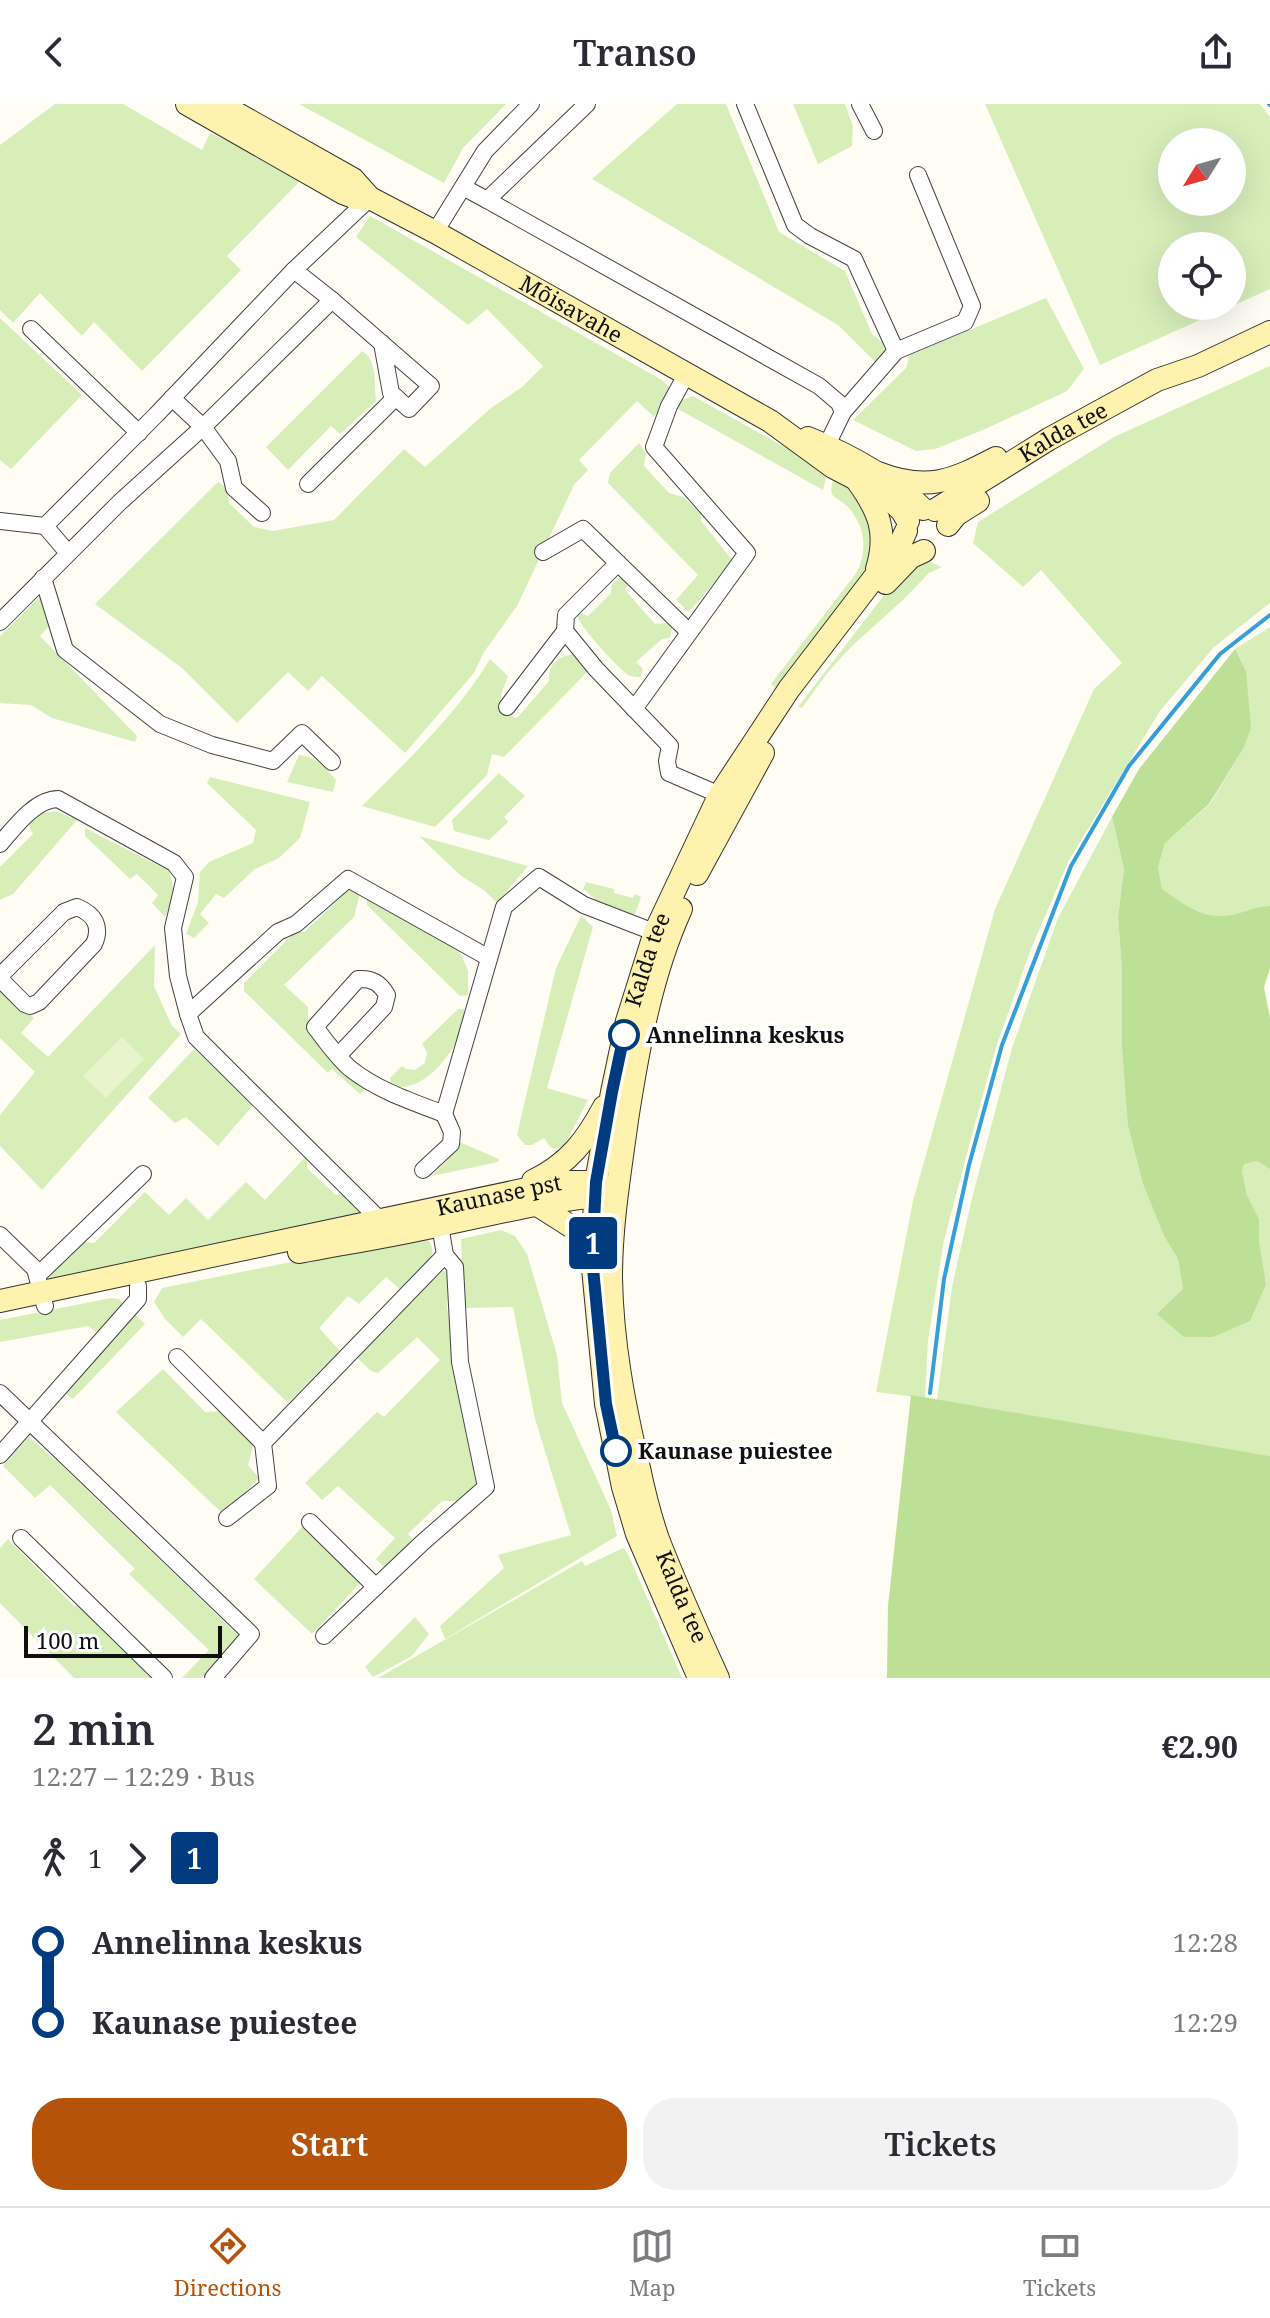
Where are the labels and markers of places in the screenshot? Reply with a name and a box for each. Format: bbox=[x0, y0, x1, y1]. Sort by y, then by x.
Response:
place label: Annelinna keskus bbox=[646, 1019, 844, 1049]
marker: Annelinna keskus bbox=[609, 1020, 639, 1050]
place label: Kaunase puiestee bbox=[638, 1435, 833, 1465]
marker: Kaunase puiestee bbox=[601, 1436, 631, 1466]

